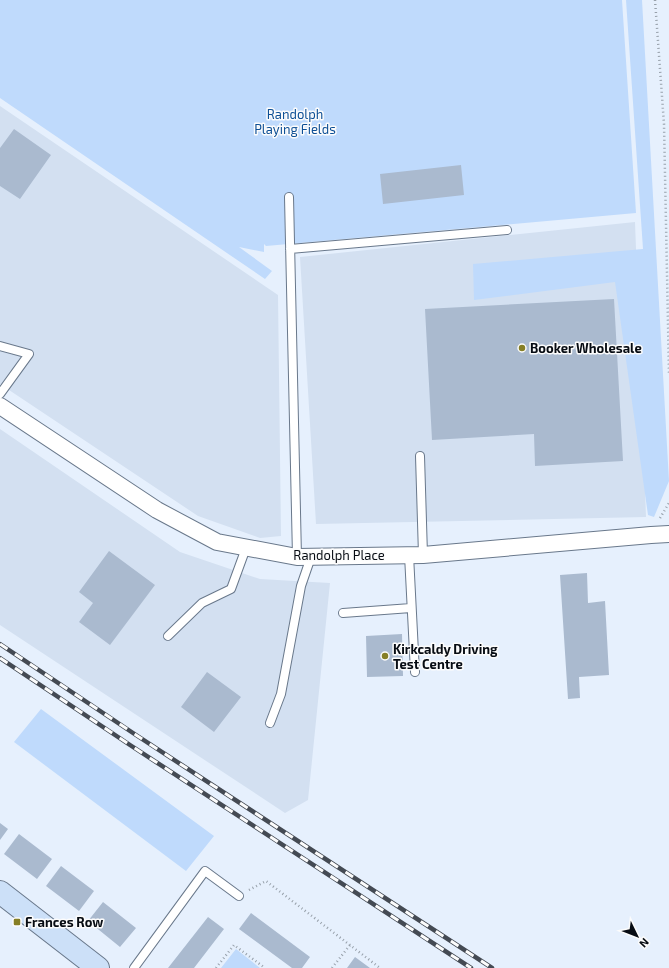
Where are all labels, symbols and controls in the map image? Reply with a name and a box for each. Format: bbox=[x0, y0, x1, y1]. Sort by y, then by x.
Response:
park label: Randolph Playing Fields bbox=[254, 106, 336, 137]
place label: Booker Wholesale bbox=[530, 340, 642, 356]
marker: Booker Wholesale bbox=[517, 343, 527, 353]
street label: Randolph Place bbox=[293, 547, 385, 563]
place label: Kirkcaldy Driving Test Centre bbox=[393, 641, 498, 672]
marker: Kirkcaldy Driving Test Centre bbox=[380, 651, 390, 661]
place label: Frances Row bbox=[25, 914, 103, 930]
north arrow bbox=[617, 916, 657, 956]
marker: Frances Row bbox=[12, 917, 22, 927]
text: N bbox=[637, 936, 652, 951]

